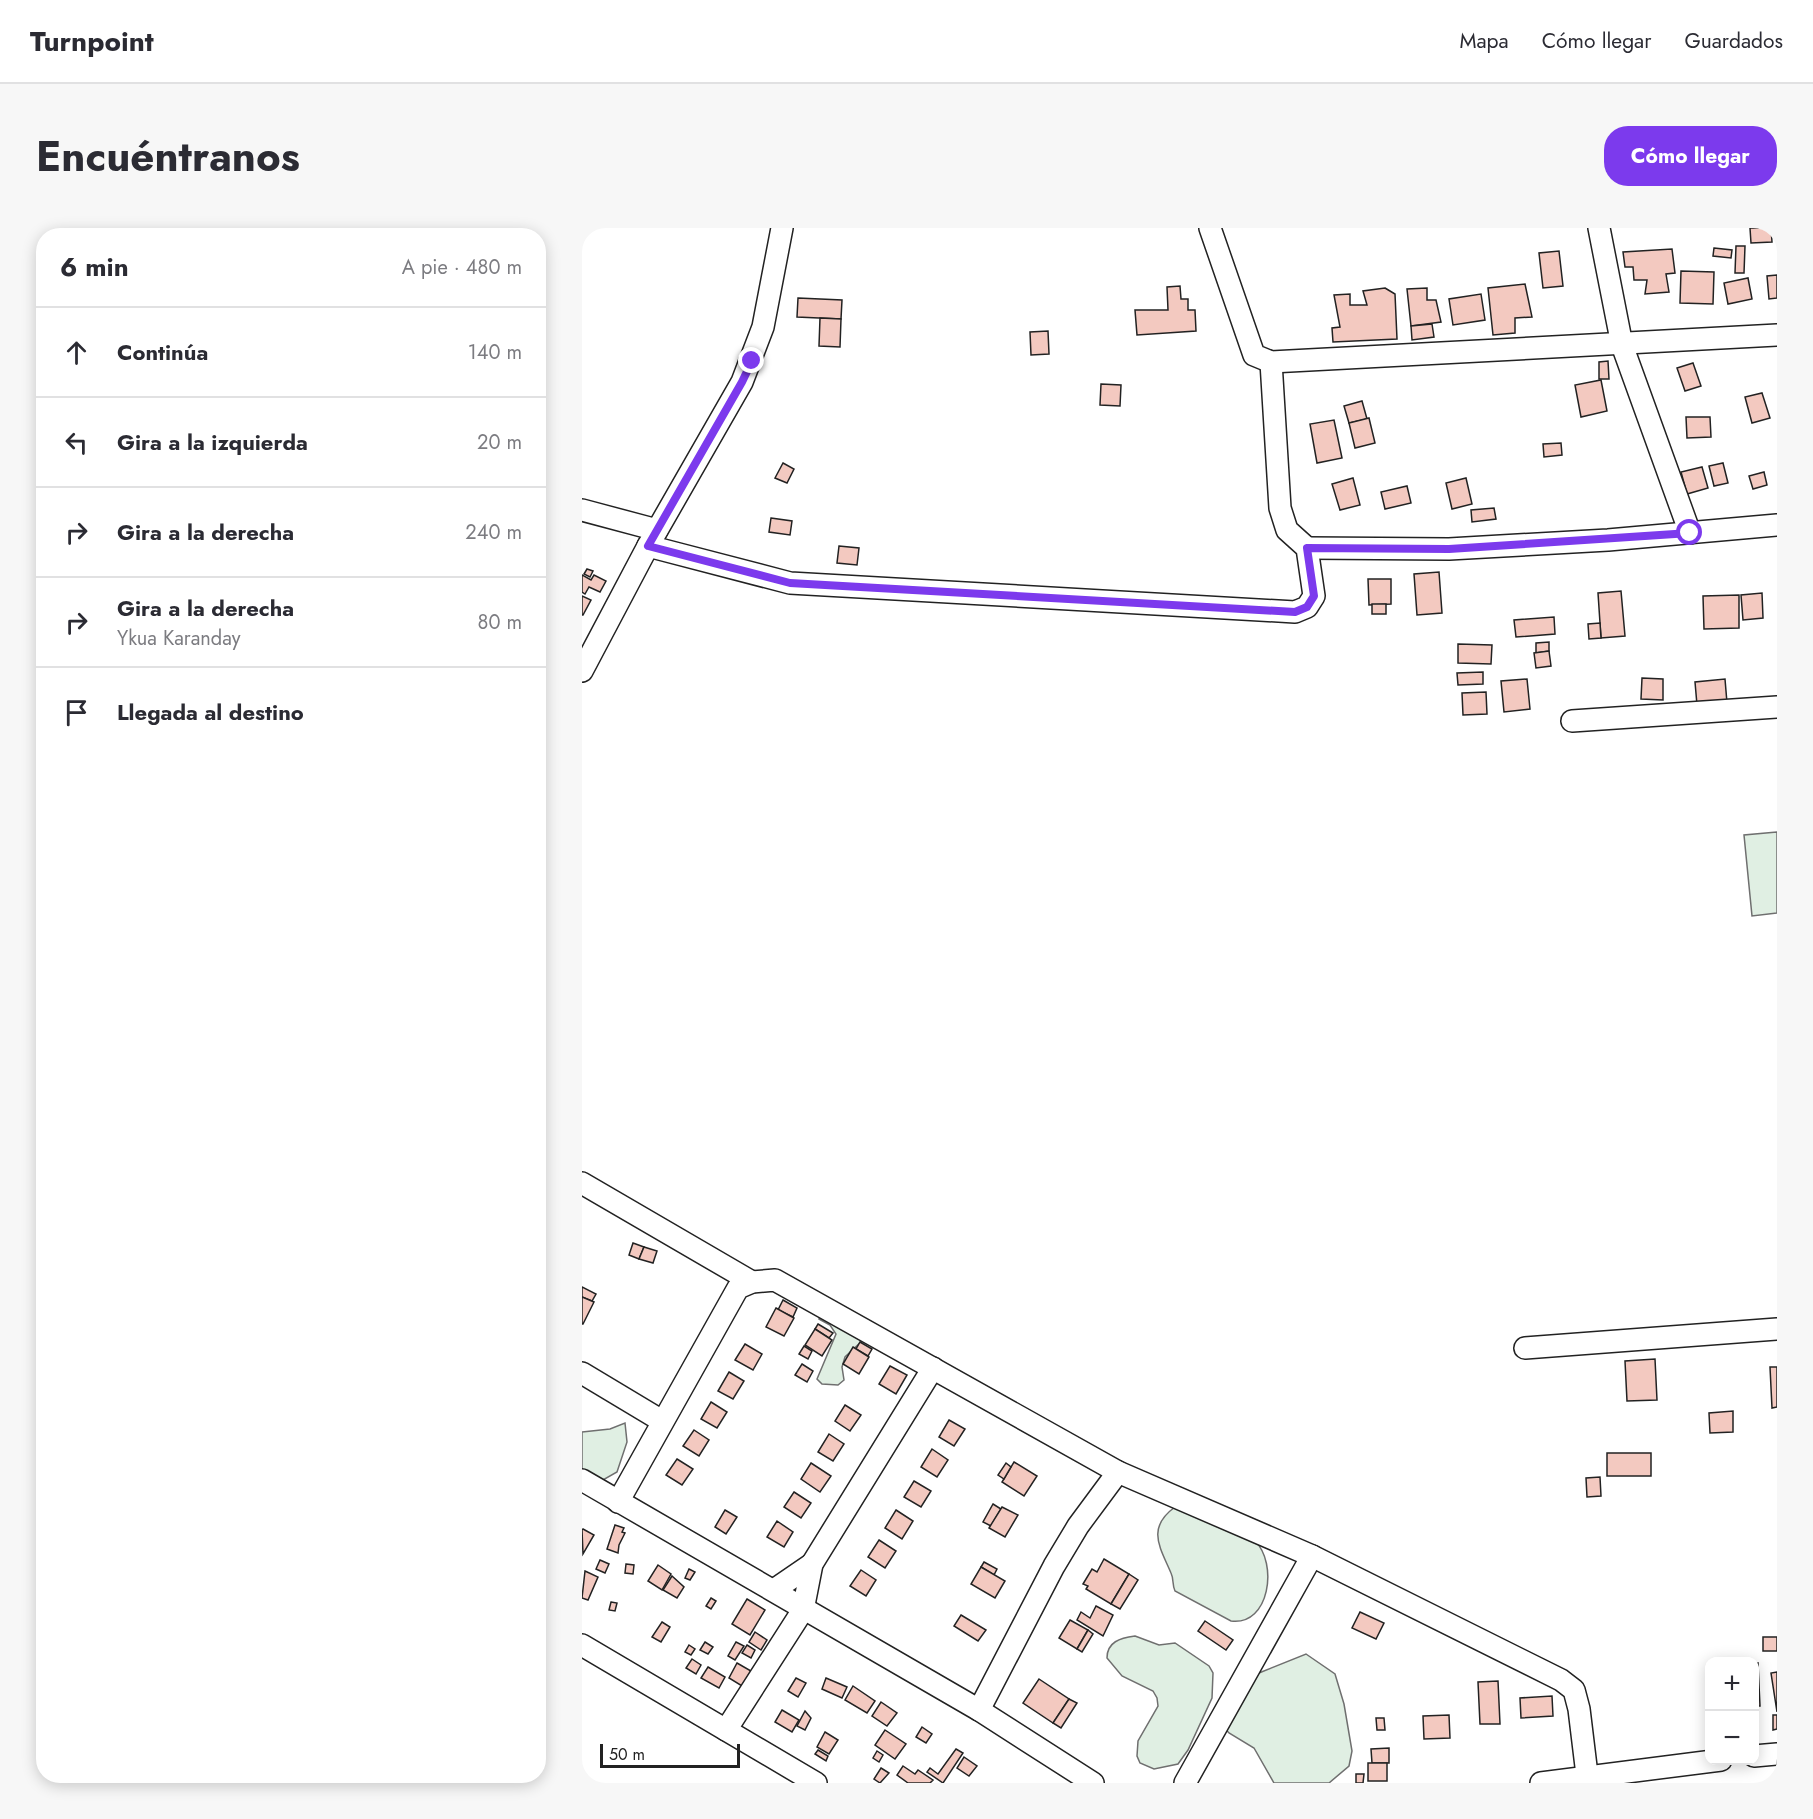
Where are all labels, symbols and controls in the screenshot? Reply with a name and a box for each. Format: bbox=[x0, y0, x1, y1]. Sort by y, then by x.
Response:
text: Turnpoint bbox=[30, 21, 154, 62]
text: Mapa bbox=[1459, 26, 1509, 56]
text: Cómo llegar bbox=[1542, 26, 1651, 56]
text: Guardados bbox=[1684, 26, 1783, 56]
text: Encuéntranos bbox=[36, 126, 300, 187]
button: Cómo llegar bbox=[1604, 126, 1777, 186]
text: 6 min bbox=[60, 248, 129, 286]
text: A pie · 480 m bbox=[402, 253, 522, 282]
icon: ahead bbox=[60, 336, 93, 369]
text: Continúa bbox=[117, 336, 208, 368]
text: 140 m bbox=[468, 338, 522, 367]
route end bbox=[738, 347, 764, 373]
icon: left bbox=[60, 426, 93, 459]
text: Gira a la izquierda bbox=[117, 426, 308, 458]
text: 20 m bbox=[477, 428, 522, 457]
icon: right bbox=[60, 516, 93, 549]
text: Gira a la derecha bbox=[117, 516, 294, 548]
text: 240 m bbox=[465, 518, 522, 547]
route start bbox=[1676, 519, 1702, 545]
text: Gira a la derecha bbox=[117, 592, 294, 624]
icon: right bbox=[60, 606, 93, 639]
text: 80 m bbox=[477, 608, 522, 637]
text: Ykua Karanday bbox=[117, 624, 241, 653]
icon: arrive bbox=[60, 696, 93, 729]
text: Llegada al destino bbox=[117, 696, 304, 728]
map controls bbox=[1705, 1657, 1759, 1765]
button: + bbox=[1705, 1657, 1759, 1711]
button: − bbox=[1705, 1711, 1759, 1765]
scale bar bbox=[600, 1741, 740, 1768]
text: 50 m bbox=[609, 1743, 645, 1766]

